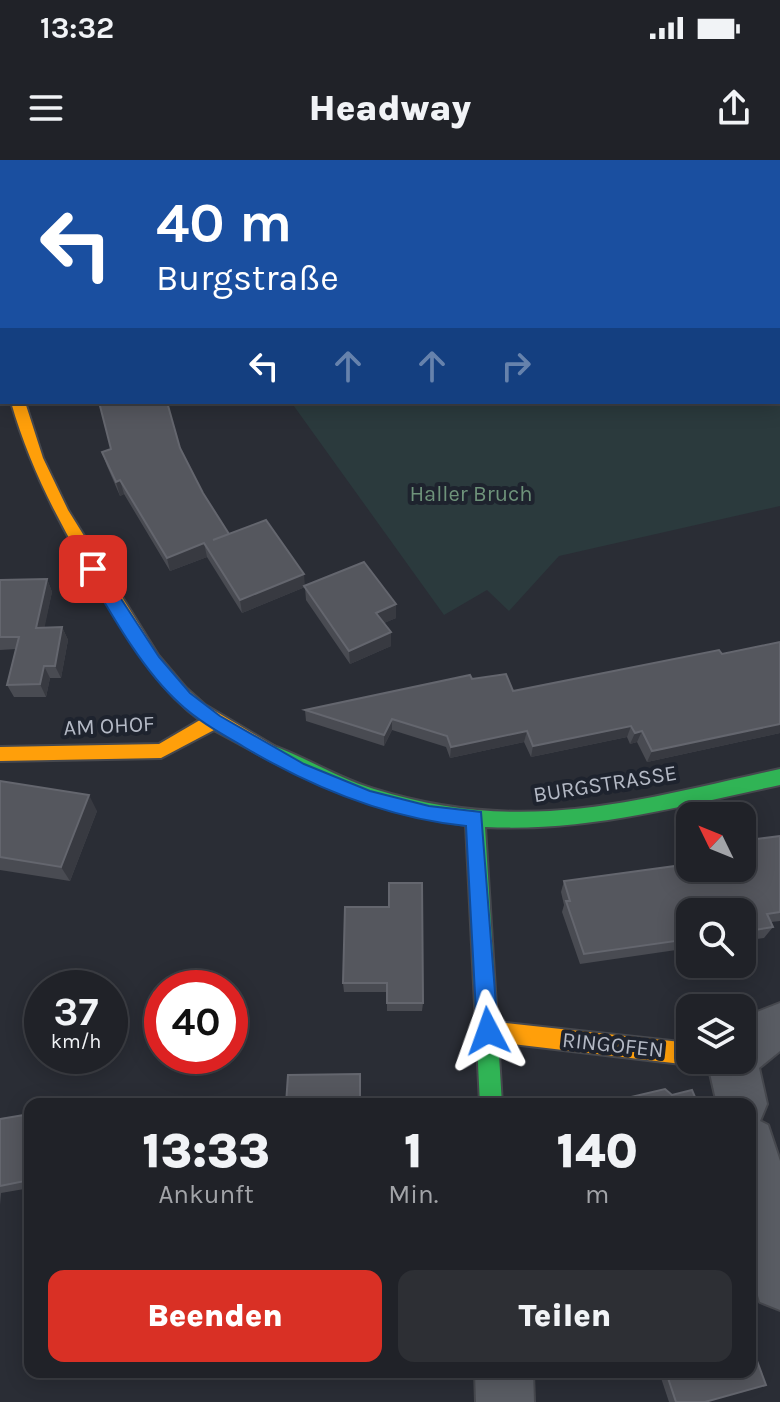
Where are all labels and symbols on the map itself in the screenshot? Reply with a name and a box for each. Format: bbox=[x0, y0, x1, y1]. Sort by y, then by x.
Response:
park label: Haller Bruch bbox=[409, 481, 533, 507]
pin bbox=[59, 535, 127, 603]
street label: AM OHOF bbox=[63, 711, 155, 741]
street label: BURGSTRASSE bbox=[531, 760, 679, 808]
north arrow bbox=[676, 802, 756, 882]
speed limit sign: 40 bbox=[144, 970, 248, 1074]
position arrow bbox=[446, 989, 530, 1073]
street label: RINGOFEN bbox=[561, 1027, 665, 1063]

